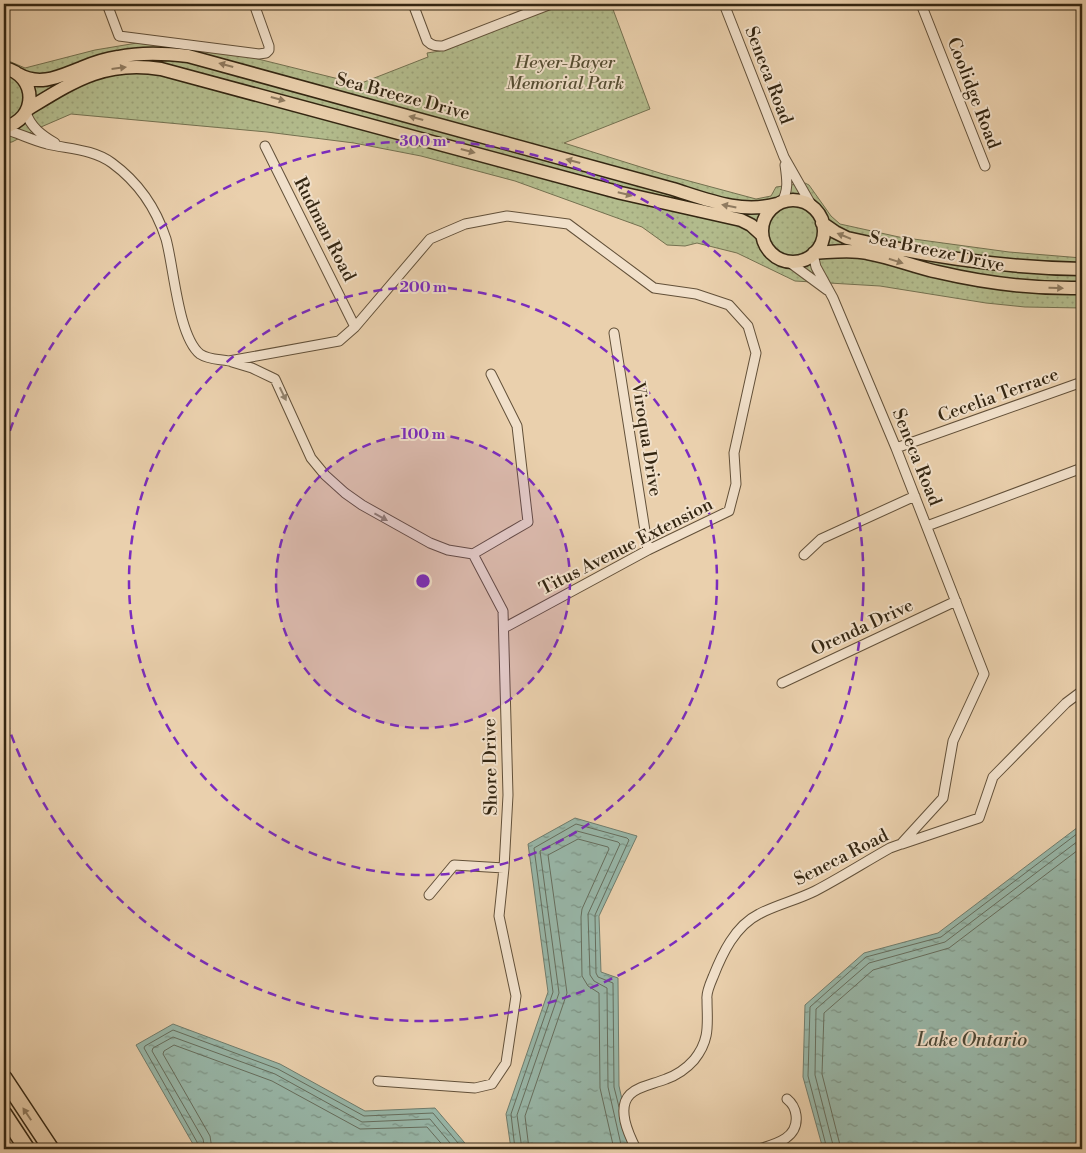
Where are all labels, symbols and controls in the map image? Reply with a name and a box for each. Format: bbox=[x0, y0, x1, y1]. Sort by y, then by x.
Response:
street label: Seneca Road bbox=[739, 23, 798, 128]
street label: Coolidge Road bbox=[942, 34, 1006, 153]
park label: Heyer-Bayer Memorial Park bbox=[506, 51, 624, 95]
one-way arrow bbox=[219, 61, 234, 69]
one-way arrow bbox=[112, 64, 128, 72]
street label: Sea Breeze Drive bbox=[333, 68, 472, 125]
one-way arrow bbox=[270, 96, 285, 104]
one-way arrow bbox=[409, 114, 424, 122]
text: 300 m bbox=[400, 132, 447, 151]
one-way arrow bbox=[461, 147, 476, 155]
one-way arrow bbox=[565, 157, 580, 165]
street label: Rudman Road bbox=[288, 173, 361, 286]
one-way arrow bbox=[617, 190, 632, 198]
one-way arrow bbox=[721, 201, 737, 209]
street label: Sea Breeze Drive bbox=[867, 226, 1007, 277]
one-way arrow bbox=[837, 232, 851, 240]
one-way arrow bbox=[889, 258, 904, 265]
text: 200 m bbox=[399, 278, 447, 297]
one-way arrow bbox=[1048, 284, 1064, 292]
street label: Cecelia Terrace bbox=[935, 363, 1062, 428]
street label: Viroqua Drive bbox=[626, 379, 667, 498]
one-way arrow bbox=[279, 387, 287, 401]
street label: Seneca Road bbox=[887, 405, 947, 510]
text: 100 m bbox=[401, 425, 446, 444]
street label: Titus Avenue Extension bbox=[536, 493, 717, 600]
one-way arrow bbox=[375, 512, 388, 521]
centre of rings bbox=[414, 572, 432, 590]
street label: Orenda Drive bbox=[807, 594, 917, 661]
street label: Shore Drive bbox=[478, 718, 503, 816]
street label: Seneca Road bbox=[790, 823, 893, 891]
water label: Lake Ontario bbox=[916, 1028, 1027, 1052]
one-way arrow bbox=[23, 1107, 32, 1120]

